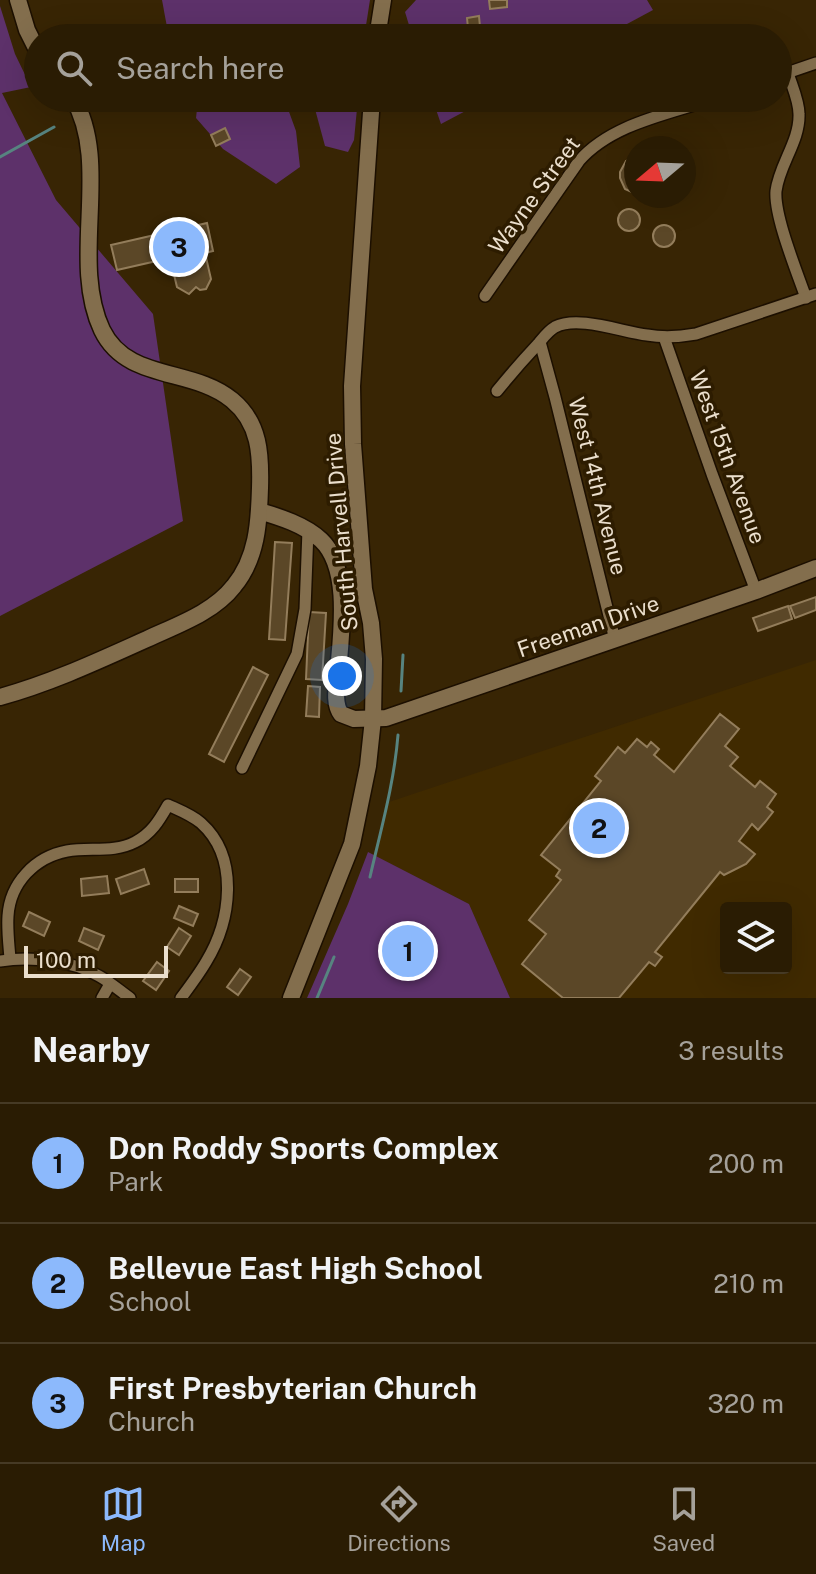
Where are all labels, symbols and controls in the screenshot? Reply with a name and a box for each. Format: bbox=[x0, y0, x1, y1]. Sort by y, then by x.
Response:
search box bbox=[24, 24, 792, 112]
icon: search bbox=[52, 46, 96, 90]
text: Search here bbox=[116, 50, 284, 86]
street label: Wayne Street bbox=[483, 131, 585, 259]
north arrow bbox=[624, 136, 696, 208]
pin: 3 bbox=[153, 217, 205, 277]
street label: West 15th Avenue bbox=[685, 367, 771, 547]
street label: West 14th Avenue bbox=[563, 395, 633, 577]
street label: South Harvell Drive bbox=[319, 432, 363, 632]
street label: Freeman Drive bbox=[514, 590, 662, 662]
your location bbox=[322, 656, 362, 696]
pin: 2 bbox=[573, 798, 625, 858]
map controls bbox=[720, 902, 792, 974]
button: layers bbox=[720, 902, 792, 974]
pin: 1 bbox=[382, 921, 434, 981]
scale bar bbox=[24, 942, 168, 978]
text: 100 m bbox=[36, 947, 96, 973]
text: Nearby bbox=[32, 1030, 150, 1070]
text: 3 results bbox=[678, 1035, 784, 1066]
text: Don Roddy Sports Complex bbox=[108, 1130, 499, 1166]
text: 1 bbox=[52, 1148, 64, 1179]
text: 200 m bbox=[708, 1148, 784, 1179]
text: Park bbox=[108, 1166, 163, 1197]
text: Bellevue East High School bbox=[108, 1250, 483, 1286]
text: 2 bbox=[50, 1268, 66, 1299]
text: 210 m bbox=[713, 1268, 784, 1299]
text: School bbox=[108, 1286, 192, 1317]
text: First Presbyterian Church bbox=[108, 1370, 477, 1406]
text: 3 bbox=[49, 1388, 67, 1419]
text: 320 m bbox=[707, 1388, 784, 1419]
text: Church bbox=[108, 1406, 195, 1437]
tab: Map bbox=[101, 1482, 146, 1556]
tab: Directions bbox=[347, 1482, 451, 1556]
tab: Saved bbox=[652, 1482, 715, 1556]

